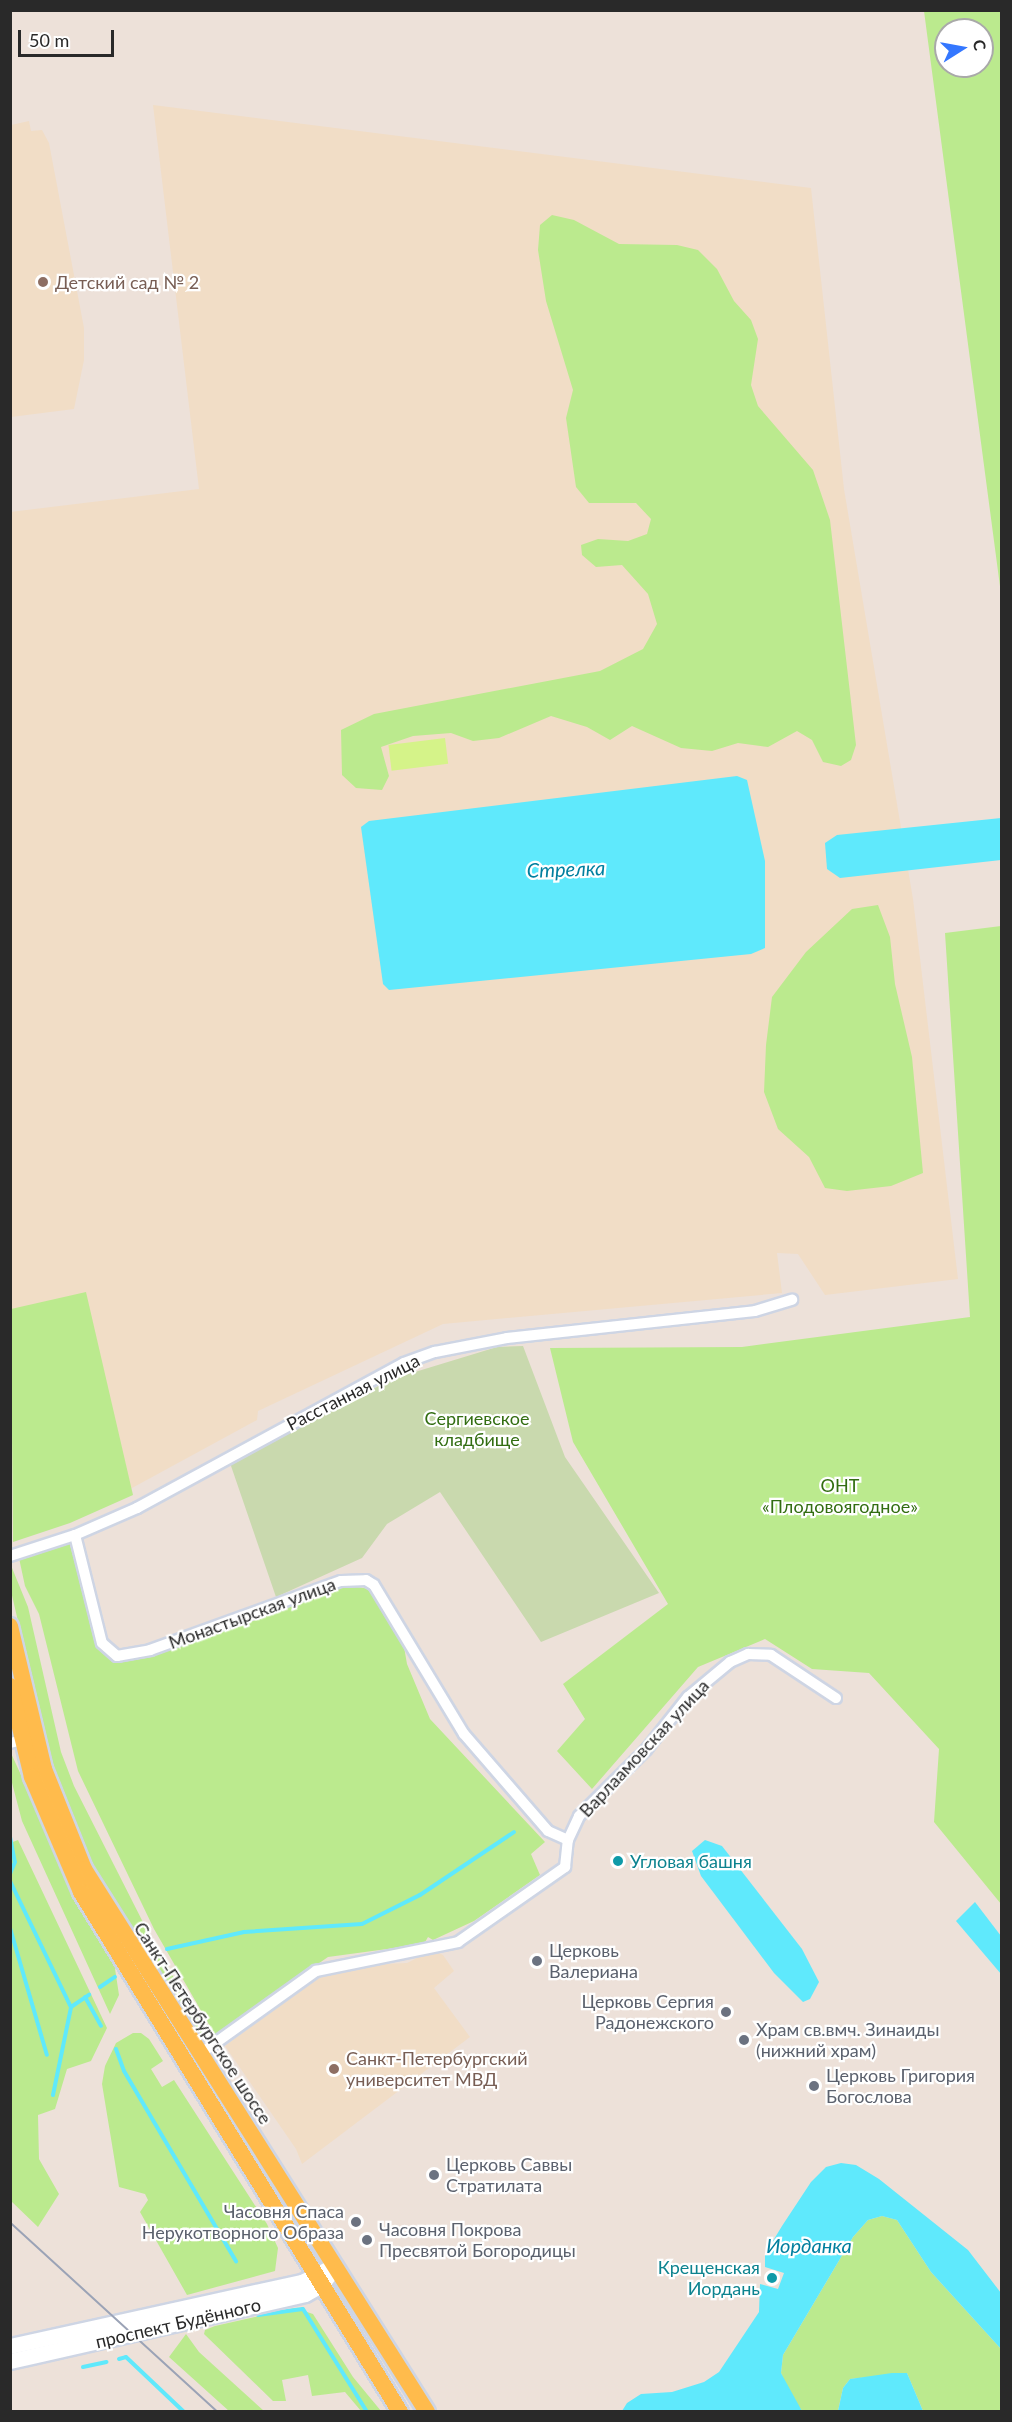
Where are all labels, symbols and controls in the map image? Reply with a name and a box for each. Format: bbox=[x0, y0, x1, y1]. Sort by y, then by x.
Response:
scale bar bbox=[21, 18, 117, 56]
north arrow bbox=[934, 18, 994, 78]
text: 50 m bbox=[29, 29, 69, 51]
text: С bbox=[970, 38, 991, 52]
place label: Детский сад № 2 bbox=[55, 271, 199, 293]
marker: Детский сад № 2 bbox=[36, 275, 50, 289]
water label: Стрелка bbox=[526, 856, 606, 882]
street label: Расстанная улица bbox=[283, 1349, 423, 1435]
park label: Сергиевское кладбище bbox=[425, 1408, 529, 1450]
park label: ОНТ «Плодовоягодное» bbox=[762, 1475, 918, 1518]
street label: Монастырская улица bbox=[166, 1573, 338, 1653]
street label: Варлаамовская улица bbox=[575, 1675, 713, 1821]
place label: Угловая башня bbox=[630, 1850, 752, 1872]
marker: Угловая башня bbox=[611, 1854, 625, 1868]
street label: Санкт-Петербургское шоссе bbox=[130, 1918, 276, 2128]
place label: Церковь Валериана bbox=[549, 1940, 638, 1982]
marker: Церковь Валериана bbox=[530, 1954, 544, 1968]
place label: Церковь Сергия Радонежского bbox=[581, 1991, 714, 2034]
marker: Церковь Сергия Радонежского bbox=[719, 2005, 733, 2019]
place label: Храм св.вмч. Зинаиды (нижний храм) bbox=[756, 2019, 939, 2062]
marker: Храм св.вмч. Зинаиды (нижний храм) bbox=[737, 2033, 751, 2047]
place label: Санкт-Петербургский университет МВД bbox=[346, 2048, 528, 2090]
marker: Санкт-Петербургский университет МВД bbox=[327, 2062, 341, 2076]
place label: Церковь Григория Богослова bbox=[826, 2065, 975, 2108]
marker: Церковь Григория Богослова bbox=[807, 2079, 821, 2093]
place label: Церковь Саввы Стратилата bbox=[446, 2154, 572, 2196]
marker: Церковь Саввы Стратилата bbox=[427, 2168, 441, 2182]
place label: Часовня Спаса Нерукотворного Образа bbox=[142, 2201, 344, 2244]
marker: Часовня Спаса Нерукотворного Образа bbox=[349, 2215, 363, 2229]
place label: Часовня Покрова Пресвятой Богородицы bbox=[379, 2219, 576, 2262]
marker: Часовня Покрова Пресвятой Богородицы bbox=[360, 2233, 374, 2247]
water label: Иорданка bbox=[766, 2233, 852, 2257]
place label: Крещенская Иордань bbox=[658, 2257, 760, 2300]
marker: Крещенская Иордань bbox=[765, 2271, 779, 2285]
street label: проспект Будённого bbox=[93, 2293, 263, 2353]

